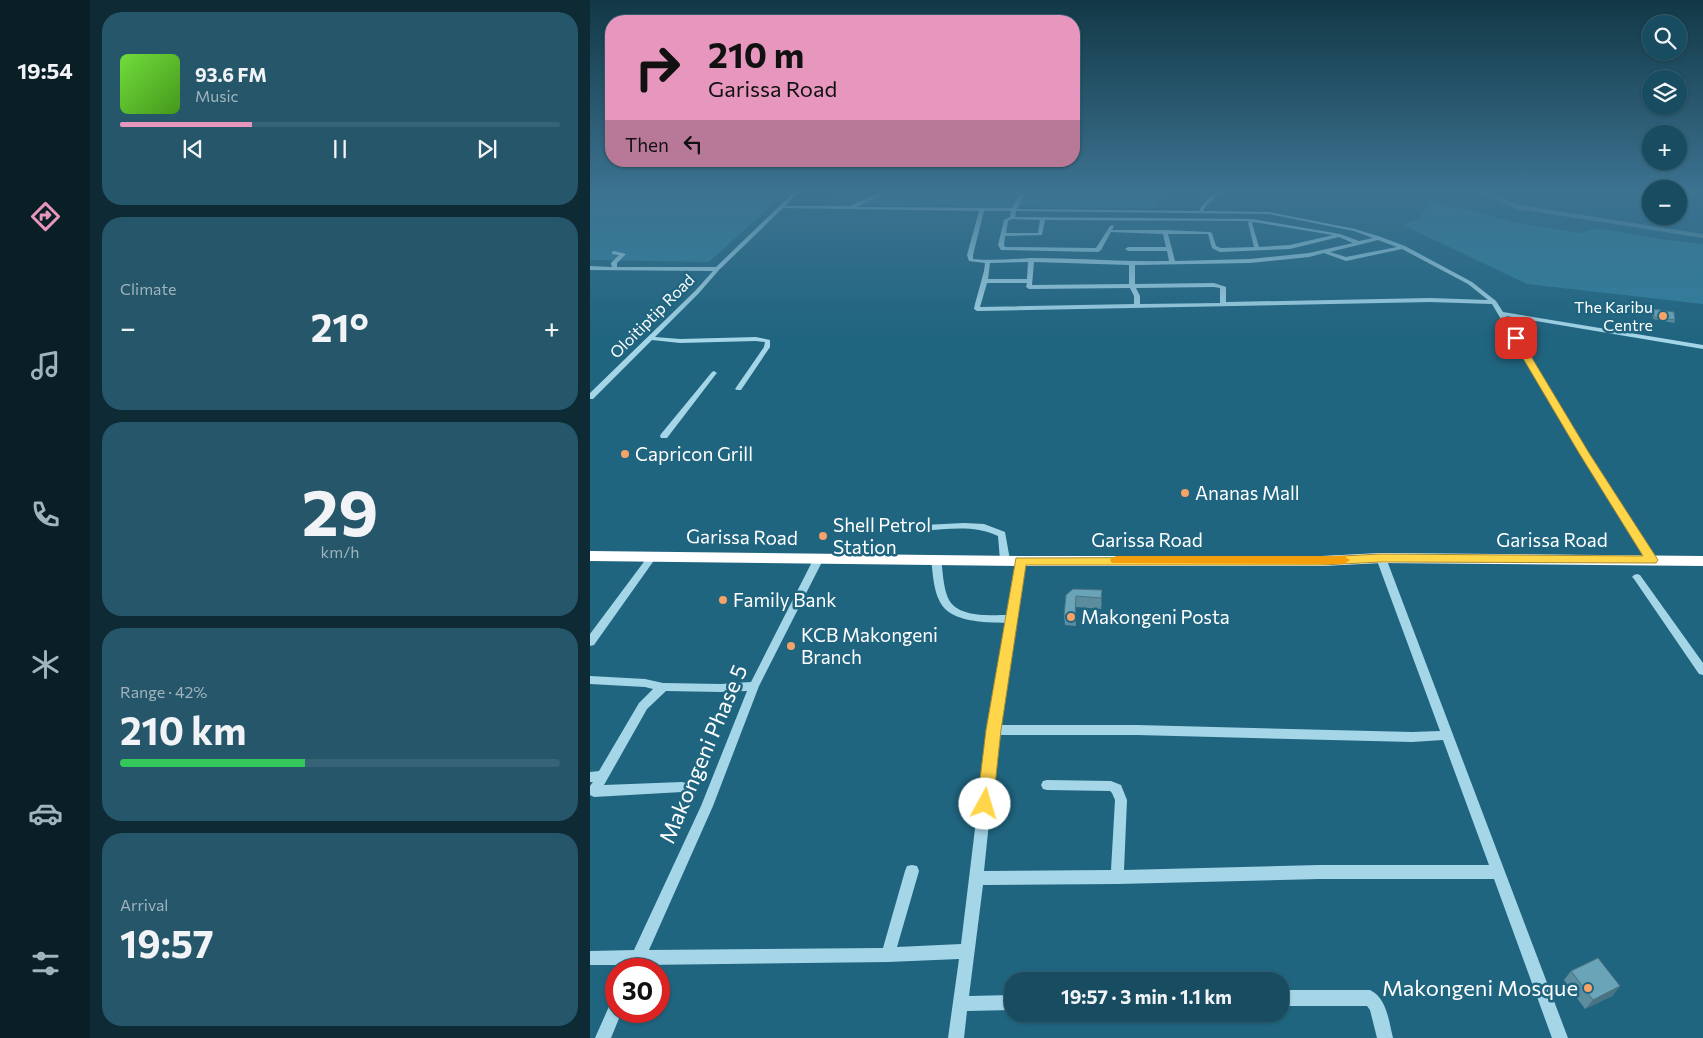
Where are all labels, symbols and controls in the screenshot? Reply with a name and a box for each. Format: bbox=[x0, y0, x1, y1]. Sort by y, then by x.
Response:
map controls bbox=[1642, 15, 1687, 225]
button: search bbox=[1642, 15, 1687, 60]
text: 210 m bbox=[708, 32, 804, 75]
icon: right bbox=[625, 35, 690, 100]
text: 19:54 bbox=[17, 57, 73, 84]
text: 93.6 FM bbox=[195, 63, 267, 86]
button: layers bbox=[1642, 70, 1687, 115]
text: Garissa Road bbox=[708, 75, 837, 102]
text: Music bbox=[195, 86, 239, 105]
button: + bbox=[1642, 125, 1687, 170]
icon: left bbox=[679, 130, 707, 158]
text: Then bbox=[625, 133, 669, 156]
icon: previous bbox=[179, 135, 207, 163]
icon: pause bbox=[326, 135, 354, 163]
icon: next bbox=[473, 135, 501, 163]
button: − bbox=[1642, 180, 1687, 225]
icon: directions bbox=[28, 199, 63, 234]
street label: Oloitiptip Road bbox=[606, 270, 698, 362]
text: Climate bbox=[120, 279, 176, 298]
place label: The Karibu Centre bbox=[1574, 297, 1653, 334]
text: 21° bbox=[311, 303, 369, 350]
text: − bbox=[120, 310, 136, 344]
text: + bbox=[544, 310, 560, 344]
marker: The Karibu Centre bbox=[1657, 310, 1669, 322]
pin bbox=[1495, 317, 1537, 359]
icon: arrive bbox=[1502, 324, 1530, 352]
icon: music bbox=[28, 348, 63, 383]
place label: Capricon Grill bbox=[635, 442, 753, 465]
marker: Capricon Grill bbox=[619, 448, 631, 460]
text: 29 bbox=[302, 470, 378, 549]
place label: Ananas Mall bbox=[1195, 481, 1300, 504]
marker: Ananas Mall bbox=[1179, 487, 1191, 499]
icon: phone bbox=[28, 497, 63, 532]
place label: Shell Petrol Station bbox=[833, 513, 931, 558]
street label: Garissa Road bbox=[686, 524, 798, 549]
street label: Garissa Road bbox=[1091, 528, 1203, 551]
street label: Garissa Road bbox=[1496, 528, 1608, 551]
marker: Shell Petrol Station bbox=[817, 530, 829, 542]
text: km/h bbox=[321, 542, 359, 561]
place label: Family Bank bbox=[733, 588, 837, 611]
marker: Family Bank bbox=[717, 594, 729, 606]
place label: Makongeni Posta bbox=[1081, 605, 1230, 628]
marker: Makongeni Posta bbox=[1065, 611, 1077, 623]
place label: KCB Makongeni Branch bbox=[801, 623, 938, 668]
marker: KCB Makongeni Branch bbox=[785, 640, 797, 652]
icon: climate bbox=[28, 647, 63, 682]
street label: Makongeni Phase 5 bbox=[653, 660, 752, 847]
text: Range · 42% bbox=[120, 682, 207, 701]
text: 210 km bbox=[120, 706, 246, 753]
position arrow bbox=[958, 777, 1010, 829]
icon: car bbox=[28, 796, 63, 831]
text: Arrival bbox=[120, 895, 168, 914]
text: 19:57 bbox=[120, 919, 214, 966]
icon: filters bbox=[28, 946, 63, 981]
speed limit sign: 30 bbox=[605, 958, 670, 1023]
place label: Makongeni Mosque bbox=[1382, 974, 1578, 1001]
marker: Makongeni Mosque bbox=[1582, 982, 1594, 994]
text: 19:57 · 3 min · 1.1 km bbox=[1061, 985, 1232, 1008]

